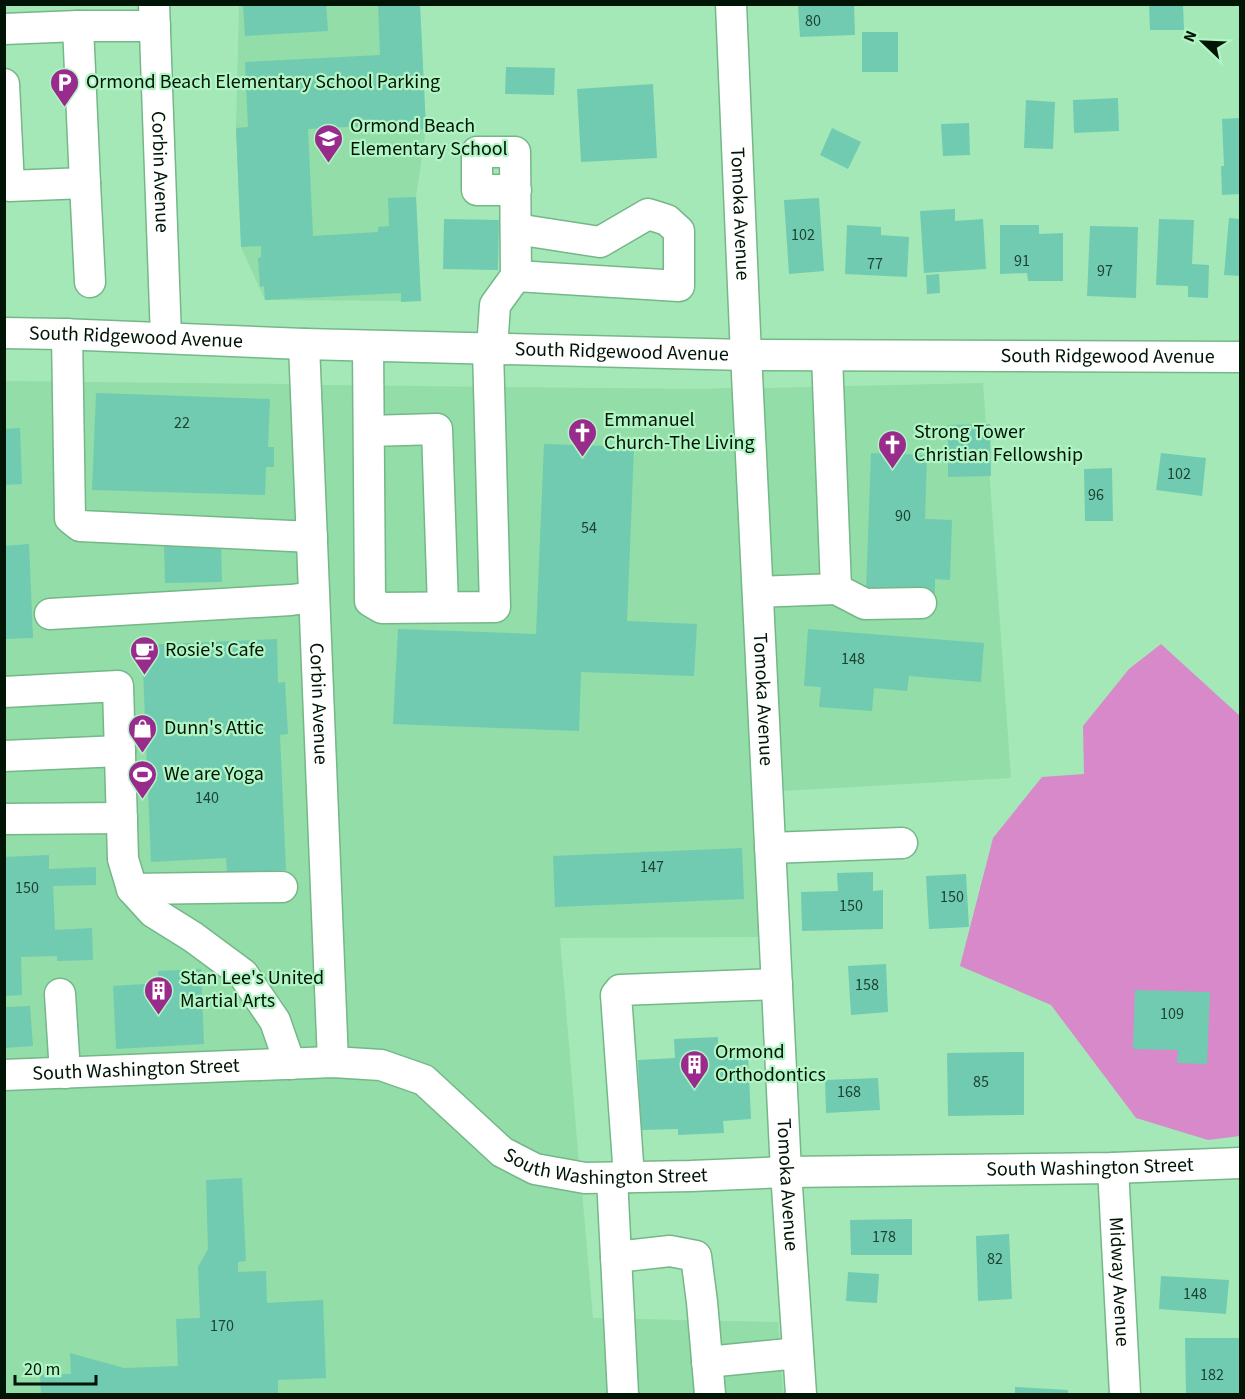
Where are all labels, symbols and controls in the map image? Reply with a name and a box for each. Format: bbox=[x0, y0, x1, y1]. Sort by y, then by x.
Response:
house number: 80 bbox=[805, 10, 821, 32]
north arrow bbox=[1173, 12, 1233, 72]
text: N bbox=[1178, 27, 1202, 46]
parking icon: Ormond Beach Elementary School Parking bbox=[49, 66, 81, 108]
place label: Ormond Beach Elementary School Parking bbox=[86, 68, 440, 96]
street label: Corbin Avenue bbox=[144, 111, 176, 233]
place label: Ormond Beach Elementary School bbox=[350, 112, 508, 163]
school or university icon: Ormond Beach Elementary School bbox=[313, 122, 345, 164]
street label: Tomoka Avenue bbox=[723, 147, 757, 281]
house number: 102 bbox=[791, 224, 815, 246]
house number: 91 bbox=[1014, 250, 1030, 272]
house number: 77 bbox=[867, 253, 883, 275]
house number: 97 bbox=[1097, 260, 1113, 282]
street label: South Ridgewood Avenue bbox=[29, 319, 244, 355]
street label: South Ridgewood Avenue bbox=[514, 335, 729, 369]
street label: South Ridgewood Avenue bbox=[1001, 342, 1215, 371]
place label: Emmanuel Church-The Living bbox=[604, 406, 755, 457]
house number: 22 bbox=[174, 412, 190, 434]
church icon: Emmanuel Church-The Living bbox=[567, 416, 599, 458]
place label: Strong Tower Christian Fellowship bbox=[914, 418, 1083, 469]
church icon: Strong Tower Christian Fellowship bbox=[877, 428, 909, 470]
house number: 102 bbox=[1167, 463, 1191, 485]
house number: 96 bbox=[1088, 484, 1104, 506]
house number: 90 bbox=[895, 505, 911, 527]
house number: 54 bbox=[581, 517, 597, 539]
street label: Tomoka Avenue bbox=[746, 632, 780, 767]
cafe icon: Rosie's Cafe bbox=[128, 634, 160, 676]
place label: Rosie's Cafe bbox=[165, 636, 264, 664]
street label: Corbin Avenue bbox=[302, 642, 335, 765]
house number: 148 bbox=[841, 648, 865, 670]
shop icon: Dunn's Attic bbox=[127, 712, 159, 754]
place label: Dunn's Attic bbox=[164, 714, 264, 742]
sports icon: We are Yoga bbox=[127, 758, 159, 800]
place label: We are Yoga bbox=[164, 760, 264, 788]
house number: 140 bbox=[195, 787, 219, 809]
house number: 147 bbox=[640, 856, 664, 878]
house number: 150 bbox=[15, 877, 39, 899]
house number: 150 bbox=[940, 886, 964, 908]
house number: 150 bbox=[839, 895, 863, 917]
place label: Stan Lee's United Martial Arts bbox=[180, 964, 324, 1015]
building icon: Stan Lee's United Martial Arts bbox=[143, 974, 175, 1016]
house number: 158 bbox=[855, 974, 879, 996]
house number: 109 bbox=[1160, 1003, 1184, 1025]
place label: Ormond Orthodontics bbox=[715, 1038, 826, 1089]
building icon: Ormond Orthodontics bbox=[678, 1048, 710, 1090]
street label: South Washington Street bbox=[32, 1052, 240, 1088]
house number: 85 bbox=[973, 1071, 989, 1093]
house number: 168 bbox=[837, 1081, 861, 1103]
street label: Tomoka Avenue bbox=[769, 1117, 805, 1252]
street label: South Washington Street bbox=[499, 1141, 708, 1192]
street label: South Washington Street bbox=[986, 1151, 1194, 1184]
street label: Midway Avenue bbox=[1102, 1216, 1136, 1348]
house number: 178 bbox=[872, 1226, 896, 1248]
house number: 82 bbox=[987, 1248, 1003, 1270]
house number: 148 bbox=[1183, 1283, 1207, 1305]
house number: 170 bbox=[210, 1315, 234, 1337]
scale bar bbox=[15, 1348, 96, 1386]
text: 20 m bbox=[24, 1357, 60, 1382]
house number: 182 bbox=[1200, 1364, 1224, 1386]

